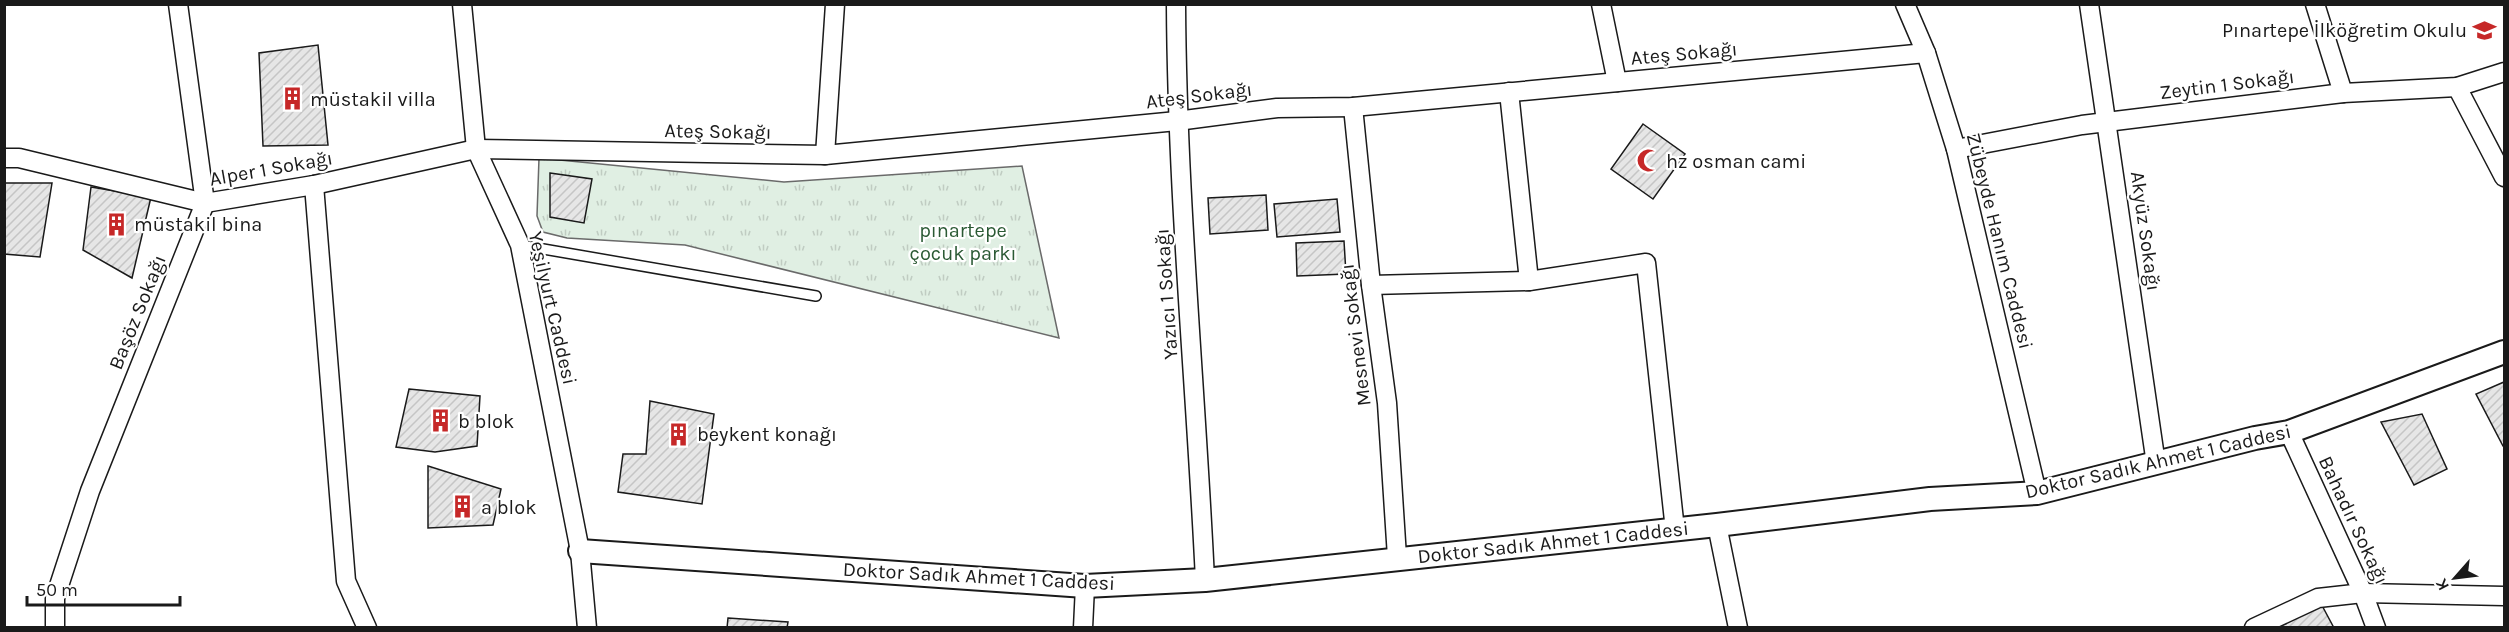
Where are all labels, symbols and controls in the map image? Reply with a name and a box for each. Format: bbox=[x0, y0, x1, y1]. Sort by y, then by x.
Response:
school or university icon: Pınartepe İlköğretim Okulu bbox=[2472, 17, 2498, 43]
place label: Pınartepe İlköğretim Okulu bbox=[2222, 19, 2467, 42]
street label: Ateş Sokağı bbox=[1630, 37, 1738, 70]
street label: Zeytin 1 Sokağı bbox=[2158, 65, 2296, 104]
street label: Ateş Sokağı bbox=[1145, 78, 1254, 113]
building icon: müstakil villa bbox=[279, 86, 305, 112]
place label: müstakil villa bbox=[310, 88, 436, 111]
street label: Ateş Sokağı bbox=[664, 119, 772, 144]
street label: Zübeyde Hanım Caddesi bbox=[1962, 131, 2038, 352]
street label: Alper 1 Sokağı bbox=[208, 146, 335, 191]
mosque icon: hz osman cami bbox=[1635, 148, 1661, 174]
place label: hz osman cami bbox=[1666, 150, 1806, 173]
street label: Akyüz Sokağı bbox=[2126, 170, 2165, 292]
building icon: müstakil bina bbox=[103, 211, 129, 237]
place label: müstakil bina bbox=[134, 213, 262, 236]
park label: pınartepe çocuk parkı bbox=[910, 219, 1016, 265]
street label: Yazıcı 1 Sokağı bbox=[1150, 228, 1183, 360]
street label: Yeşilyurt Caddesi bbox=[524, 229, 581, 387]
street label: Başöz Sokağı bbox=[104, 251, 171, 373]
street label: Mesnevi Sokağı bbox=[1335, 262, 1376, 407]
building icon: b blok bbox=[427, 408, 453, 434]
place label: b blok bbox=[458, 410, 514, 433]
street label: Doktor Sadık Ahmet 1 Caddesi bbox=[2023, 420, 2294, 503]
building icon: beykent konağı bbox=[666, 421, 692, 447]
place label: beykent konağı bbox=[697, 423, 837, 446]
street label: Bahadır Sokağı bbox=[2314, 452, 2393, 588]
building icon: a blok bbox=[450, 494, 476, 520]
place label: a blok bbox=[481, 496, 536, 519]
street label: Doktor Sadık Ahmet 1 Caddesi bbox=[1416, 517, 1690, 568]
north arrow bbox=[2425, 548, 2485, 608]
street label: Doktor Sadık Ahmet 1 Caddesi bbox=[842, 558, 1116, 595]
scale bar bbox=[27, 569, 180, 607]
text: K bbox=[2431, 575, 2453, 594]
text: 50 m bbox=[36, 579, 78, 601]

